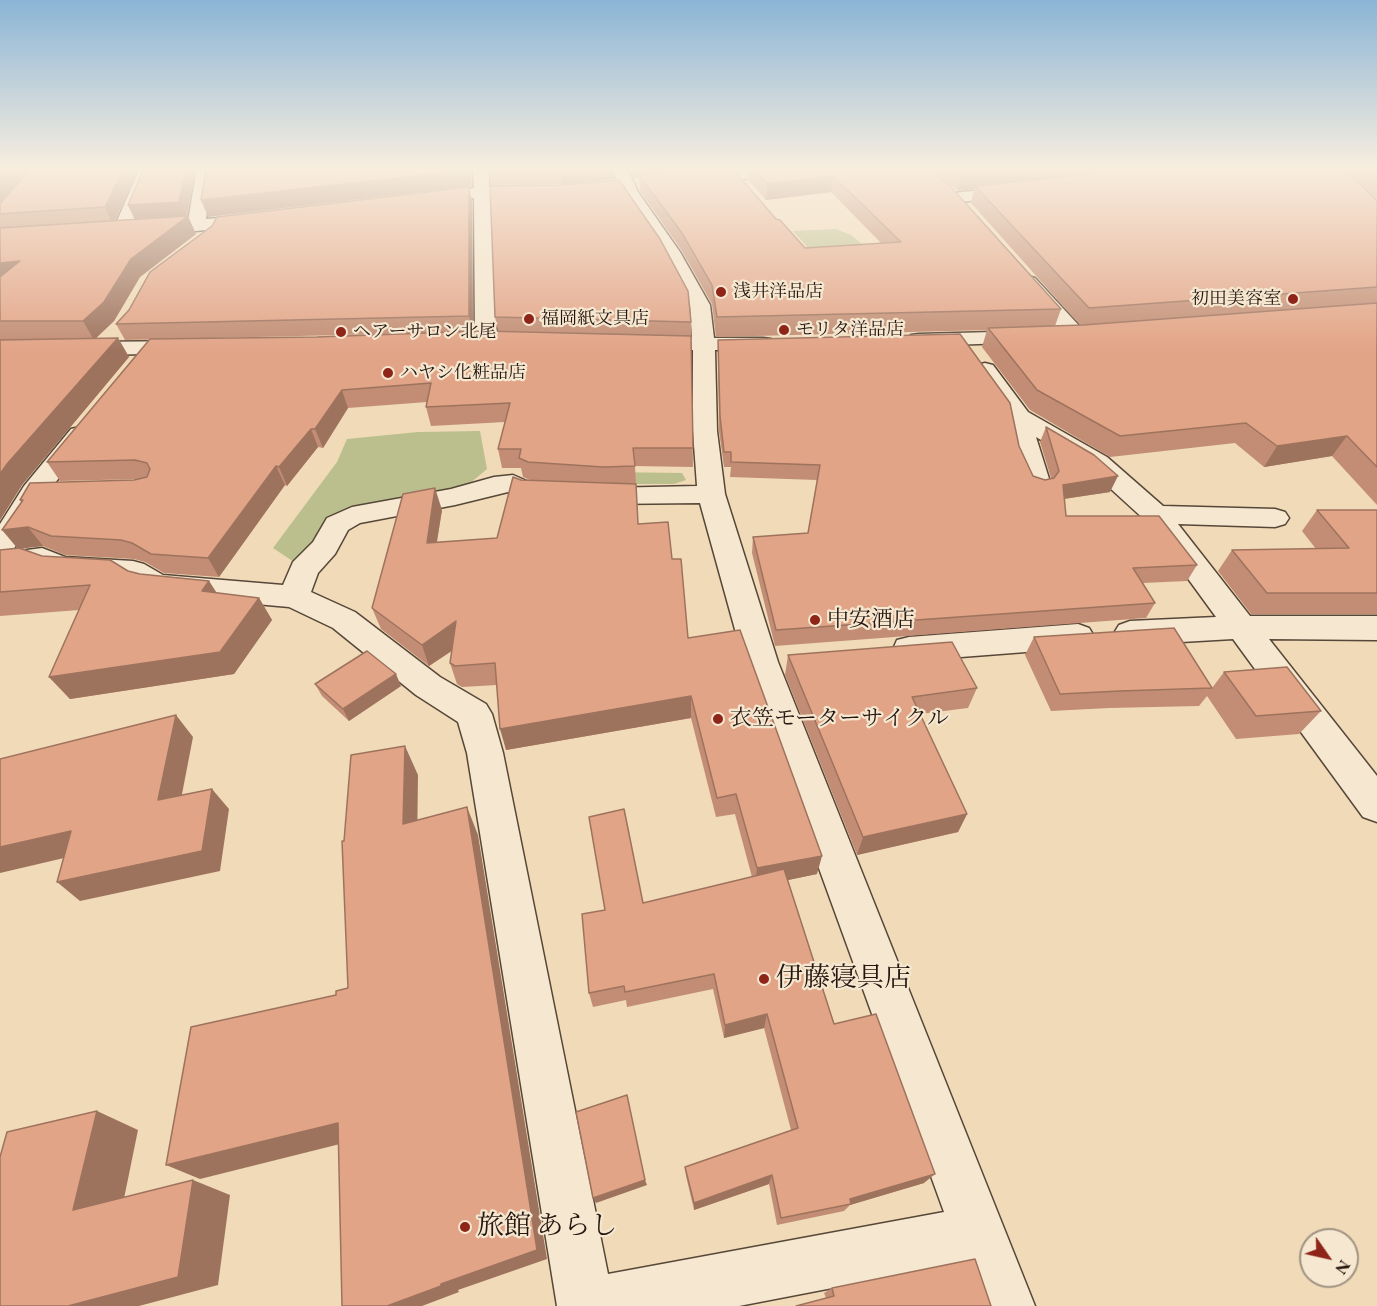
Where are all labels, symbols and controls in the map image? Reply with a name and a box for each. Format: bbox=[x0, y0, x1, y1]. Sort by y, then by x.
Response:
place label: 浅井洋品店 bbox=[733, 281, 823, 303]
marker: 浅井洋品店 bbox=[714, 285, 728, 299]
place label: 初田美容室 bbox=[1191, 288, 1281, 310]
marker: 初田美容室 bbox=[1286, 292, 1300, 306]
place label: 福岡紙文具店 bbox=[541, 308, 649, 330]
marker: 福岡紙文具店 bbox=[522, 312, 536, 326]
place label: モリタ洋品店 bbox=[796, 319, 904, 341]
place label: ヘアーサロン北尾 bbox=[353, 321, 496, 343]
marker: モリタ洋品店 bbox=[777, 323, 791, 337]
marker: ヘアーサロン北尾 bbox=[334, 325, 348, 339]
place label: ハヤシ化粧品店 bbox=[400, 362, 526, 384]
marker: ハヤシ化粧品店 bbox=[381, 366, 395, 380]
place label: 中安酒店 bbox=[827, 607, 915, 633]
marker: 中安酒店 bbox=[808, 613, 822, 627]
place label: 衣笠モーターサイクル bbox=[730, 706, 949, 732]
marker: 衣笠モーターサイクル bbox=[711, 712, 725, 726]
place label: 伊藤寝具店 bbox=[776, 963, 911, 995]
marker: 伊藤寝具店 bbox=[757, 972, 771, 986]
place label: 旅館 あらし bbox=[477, 1211, 617, 1243]
marker: 旅館 あらし bbox=[458, 1220, 472, 1234]
north arrow bbox=[1299, 1228, 1359, 1288]
text: N bbox=[1330, 1256, 1355, 1278]

